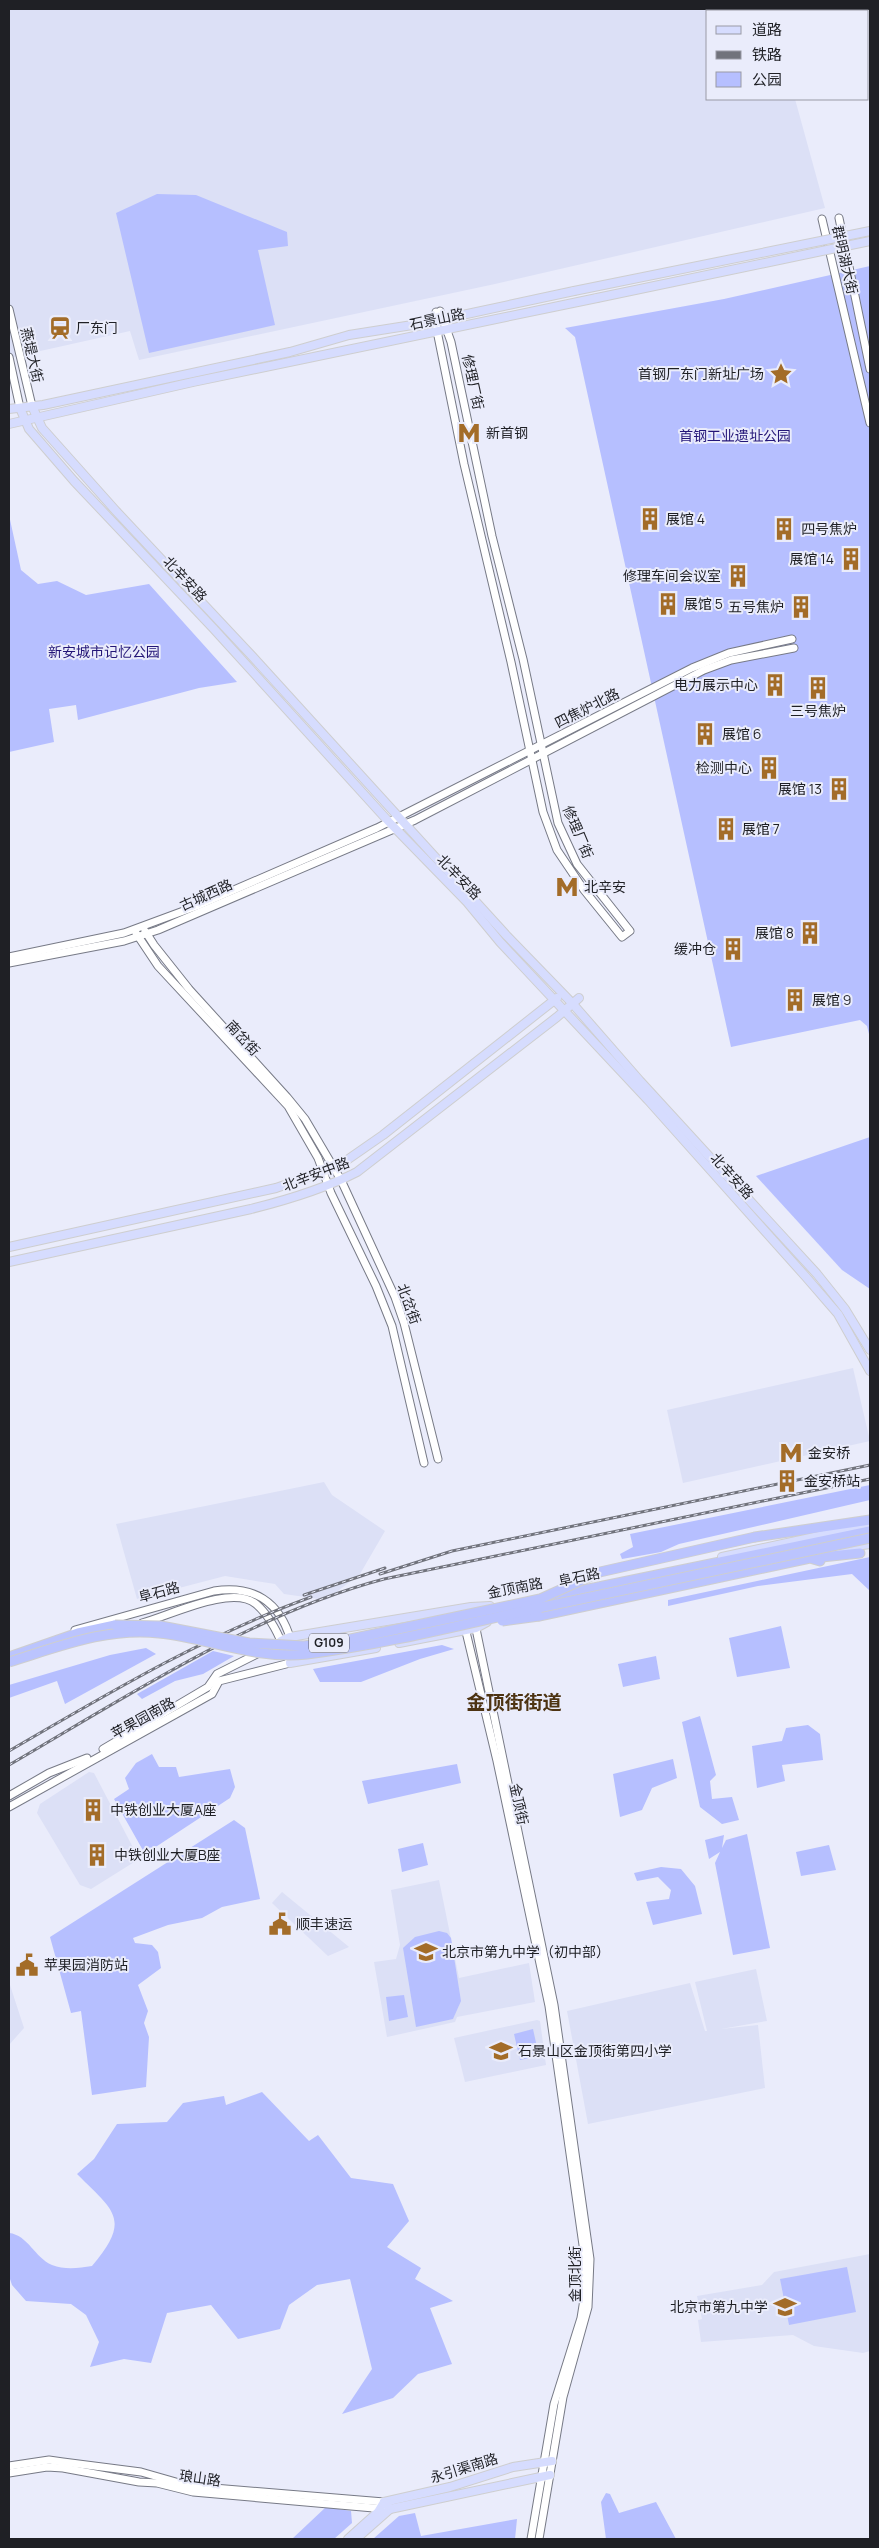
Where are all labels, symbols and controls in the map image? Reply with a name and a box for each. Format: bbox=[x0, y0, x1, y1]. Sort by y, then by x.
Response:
legend bbox=[706, 10, 869, 100]
text: 道路 bbox=[752, 19, 782, 40]
text: 铁路 bbox=[752, 44, 782, 65]
text: 公园 bbox=[752, 69, 782, 90]
street label: 群明湖大街 bbox=[828, 224, 863, 296]
street label: 石景山路 bbox=[408, 303, 466, 334]
station icon: 厂东门 bbox=[47, 315, 73, 341]
place label: 厂东门 bbox=[76, 318, 118, 337]
street label: 燕堤大街 bbox=[17, 325, 48, 384]
street label: 修理厂街 bbox=[458, 353, 489, 411]
place icon: 首钢厂东门新址广场 bbox=[768, 361, 794, 387]
place label: 首钢厂东门新址广场 bbox=[638, 364, 764, 383]
metro station icon: 新首钢 bbox=[456, 420, 482, 446]
place label: 新首钢 bbox=[486, 423, 528, 442]
park label: 首钢工业遗址公园 bbox=[679, 426, 791, 445]
building icon: 展馆 4 bbox=[637, 506, 663, 532]
place label: 展馆 4 bbox=[666, 509, 705, 528]
building icon: 四号焦炉 bbox=[771, 516, 797, 542]
place label: 四号焦炉 bbox=[801, 519, 857, 538]
building icon: 展馆 14 bbox=[838, 546, 864, 572]
place label: 展馆 14 bbox=[789, 549, 834, 568]
street label: 北辛安路 bbox=[159, 552, 211, 606]
building icon: 修理车间会议室 bbox=[725, 563, 751, 589]
place label: 修理车间会议室 bbox=[623, 566, 721, 585]
building icon: 展馆 5 bbox=[655, 591, 681, 617]
place label: 展馆 5 bbox=[684, 594, 723, 613]
building icon: 五号焦炉 bbox=[788, 594, 814, 620]
place label: 五号焦炉 bbox=[728, 597, 784, 616]
park label: 新安城市记忆公园 bbox=[48, 642, 160, 661]
building icon: 电力展示中心 bbox=[762, 672, 788, 698]
place label: 电力展示中心 bbox=[674, 675, 758, 694]
building icon: 三号焦炉 bbox=[805, 675, 831, 701]
street label: 四焦炉北路 bbox=[551, 683, 622, 732]
place label: 三号焦炉 bbox=[790, 701, 846, 720]
building icon: 展馆 6 bbox=[692, 721, 718, 747]
place label: 展馆 6 bbox=[722, 724, 762, 743]
building icon: 检测中心 bbox=[756, 755, 782, 781]
place label: 检测中心 bbox=[696, 758, 752, 777]
building icon: 展馆 13 bbox=[826, 776, 852, 802]
place label: 展馆 13 bbox=[778, 779, 822, 798]
street label: 修理厂街 bbox=[559, 802, 598, 861]
building icon: 展馆 7 bbox=[713, 816, 739, 842]
place label: 展馆 7 bbox=[742, 819, 780, 838]
street label: 北辛安路 bbox=[433, 850, 486, 903]
street label: 古城西路 bbox=[176, 874, 235, 915]
metro station icon: 北辛安 bbox=[554, 874, 580, 900]
place label: 北辛安 bbox=[584, 877, 626, 896]
building icon: 展馆 8 bbox=[797, 920, 823, 946]
place label: 展馆 8 bbox=[755, 923, 794, 942]
building icon: 缓冲仓 bbox=[720, 936, 746, 962]
place label: 缓冲仓 bbox=[674, 939, 716, 958]
building icon: 展馆 9 bbox=[782, 987, 808, 1013]
place label: 展馆 9 bbox=[812, 990, 852, 1009]
street label: 南岔街 bbox=[222, 1016, 265, 1059]
street label: 北辛安路 bbox=[707, 1149, 758, 1203]
street label: 北辛安中路 bbox=[280, 1152, 352, 1195]
street label: 北岔街 bbox=[393, 1281, 426, 1327]
metro station icon: 金安桥 bbox=[778, 1440, 804, 1466]
place label: 金安桥 bbox=[808, 1443, 850, 1462]
building icon: 金安桥站 bbox=[774, 1468, 800, 1494]
place label: 金安桥站 bbox=[804, 1471, 860, 1490]
street label: 阜石路 bbox=[556, 1563, 601, 1590]
street label: 金顶南路 bbox=[486, 1573, 544, 1602]
street label: 阜石路 bbox=[136, 1577, 182, 1606]
road number: G109 bbox=[309, 1634, 349, 1652]
district label: 金顶街街道 bbox=[466, 1689, 562, 1715]
street label: 苹果园南路 bbox=[108, 1692, 178, 1743]
street label: 金顶街 bbox=[506, 1781, 533, 1826]
building icon: 中铁创业大厦A座 bbox=[80, 1797, 106, 1823]
place label: 中铁创业大厦A座 bbox=[110, 1800, 217, 1819]
building icon: 中铁创业大厦B座 bbox=[84, 1842, 110, 1868]
place label: 中铁创业大厦B座 bbox=[114, 1845, 221, 1864]
public building icon: 顺丰速运 bbox=[267, 1911, 293, 1937]
place label: 顺丰速运 bbox=[296, 1914, 352, 1933]
school or university icon: 北京市第九中学（初中部） bbox=[413, 1939, 439, 1965]
place label: 北京市第九中学（初中部） bbox=[442, 1942, 610, 1961]
public building icon: 苹果园消防站 bbox=[14, 1952, 40, 1978]
place label: 苹果园消防站 bbox=[44, 1955, 128, 1974]
school or university icon: 石景山区金顶街第四小学 bbox=[488, 2038, 514, 2064]
place label: 石景山区金顶街第四小学 bbox=[518, 2041, 672, 2060]
street label: 金顶北街 bbox=[565, 2246, 584, 2302]
school or university icon: 北京市第九中学 bbox=[772, 2294, 798, 2320]
place label: 北京市第九中学 bbox=[670, 2297, 768, 2316]
street label: 永引渠南路 bbox=[428, 2448, 500, 2487]
street label: 琅山路 bbox=[178, 2465, 222, 2490]

